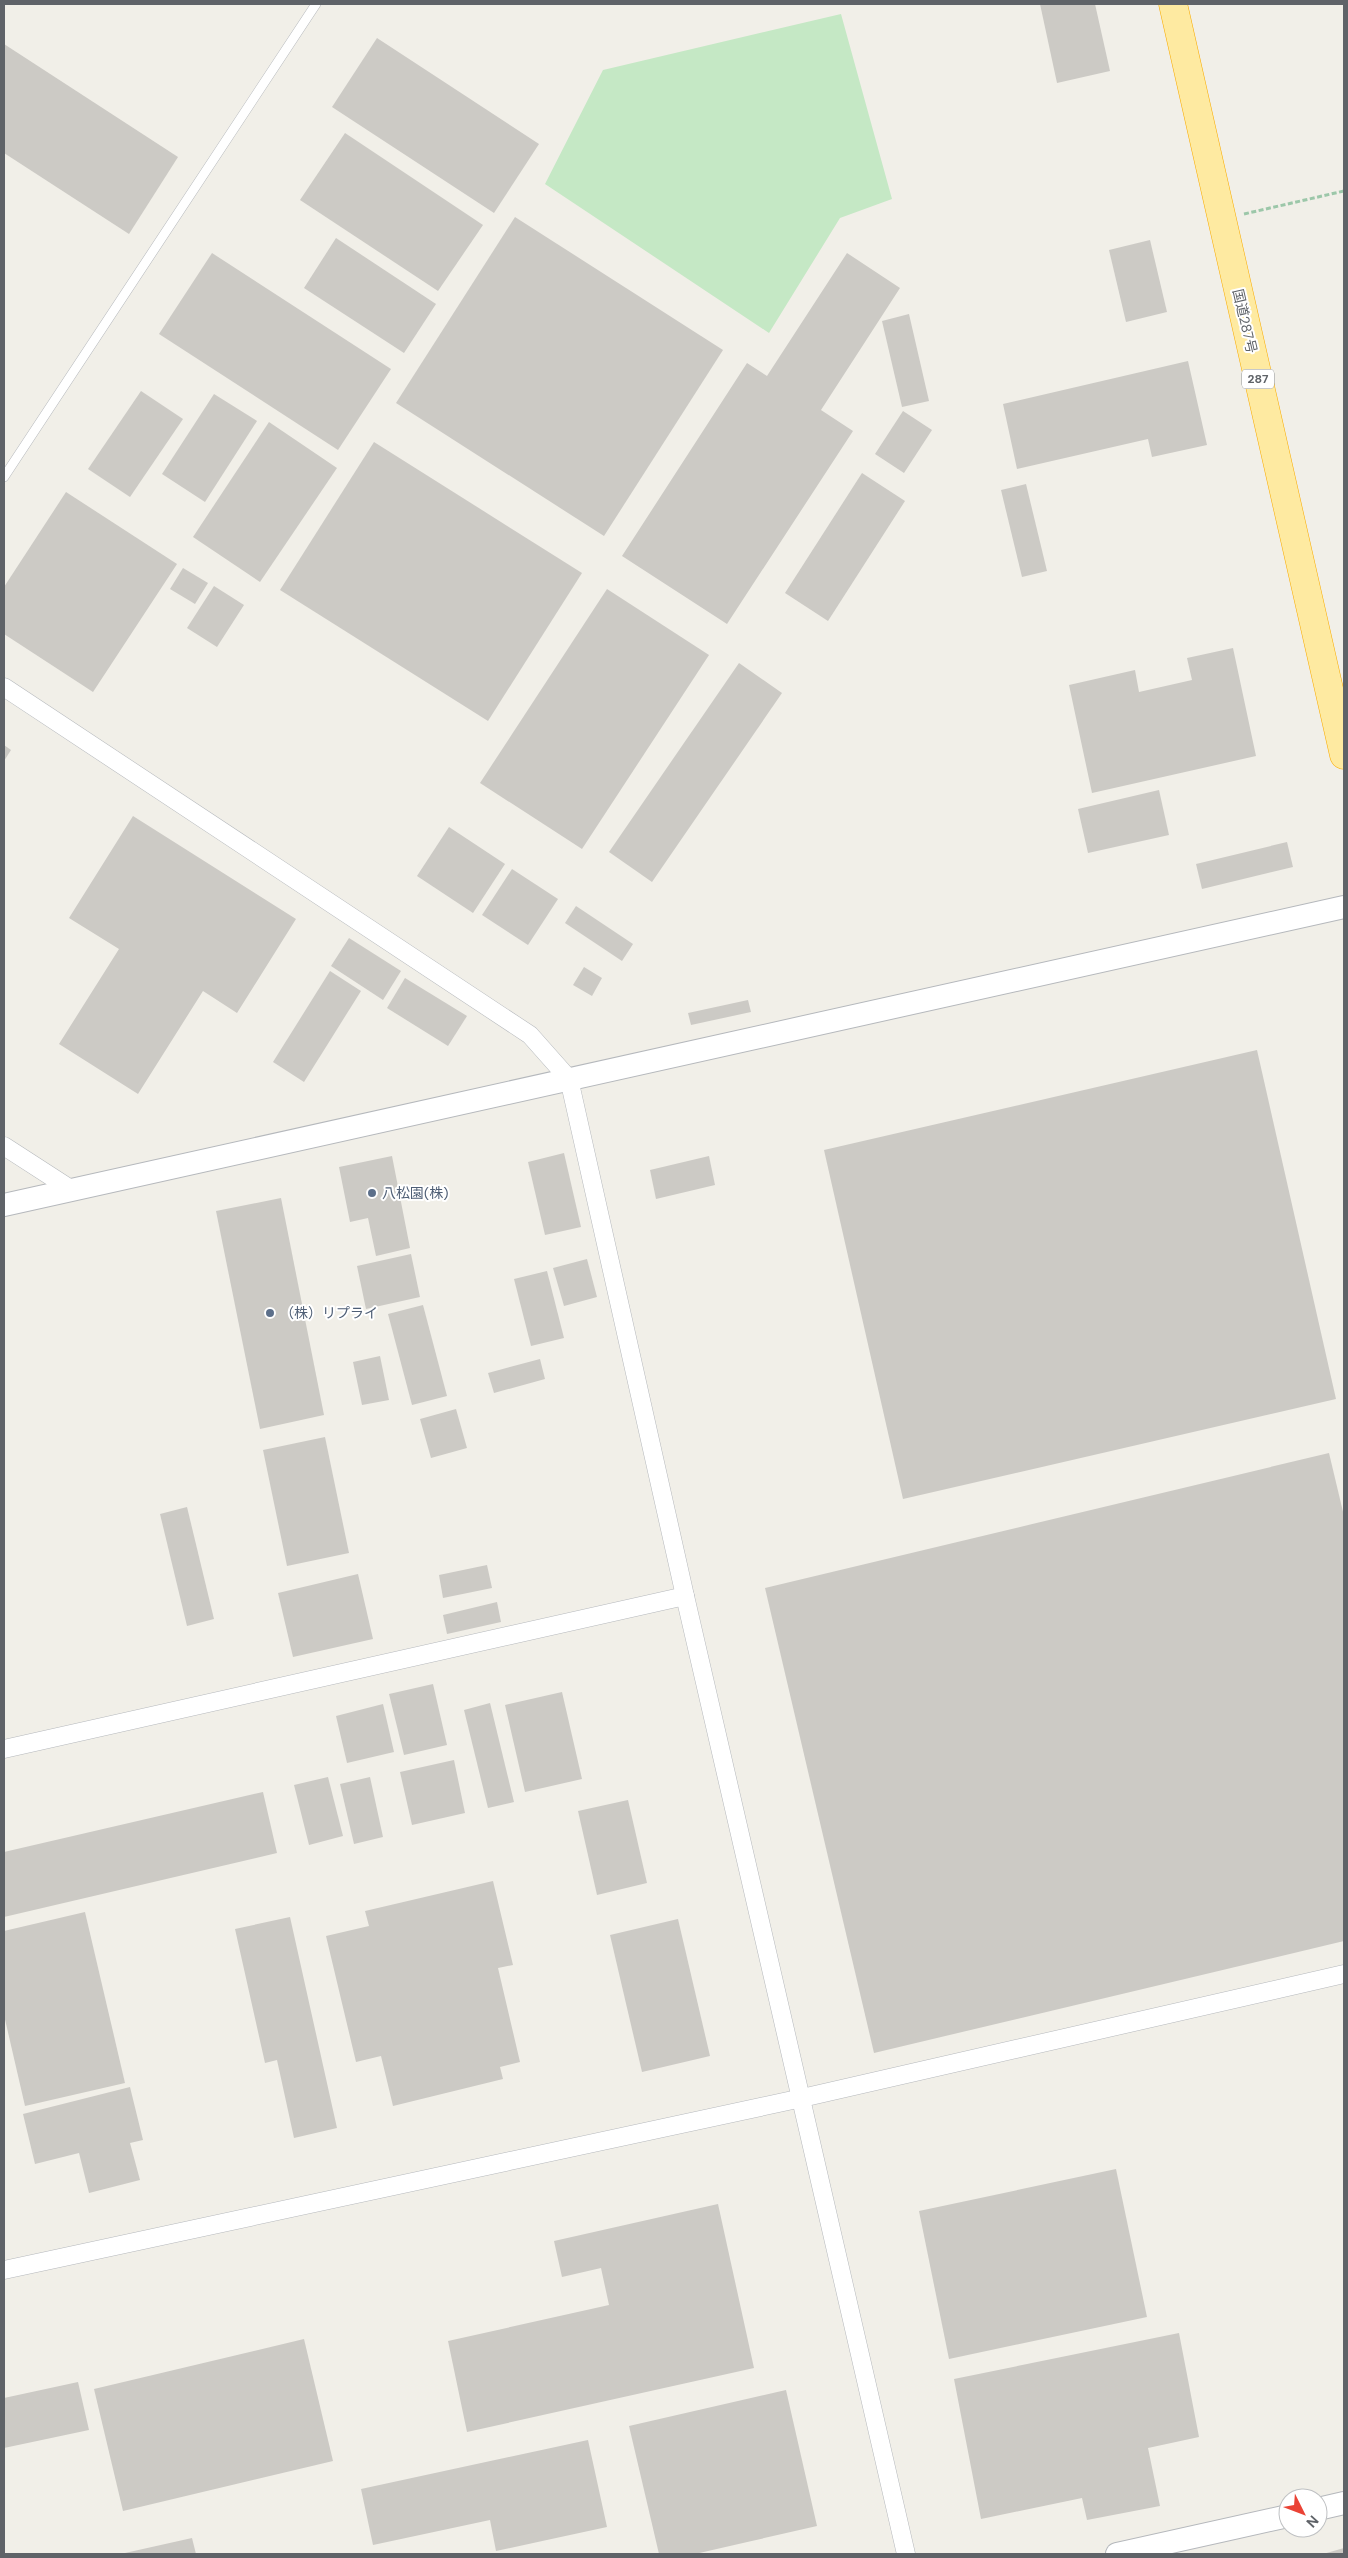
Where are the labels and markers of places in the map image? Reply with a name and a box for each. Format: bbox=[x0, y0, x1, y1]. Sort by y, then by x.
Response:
place label: 八松園(株) bbox=[382, 1184, 448, 1202]
marker: 八松園(株) bbox=[366, 1187, 378, 1199]
place label: （株）リプライ bbox=[280, 1304, 378, 1322]
marker: （株）リプライ bbox=[264, 1307, 276, 1319]

